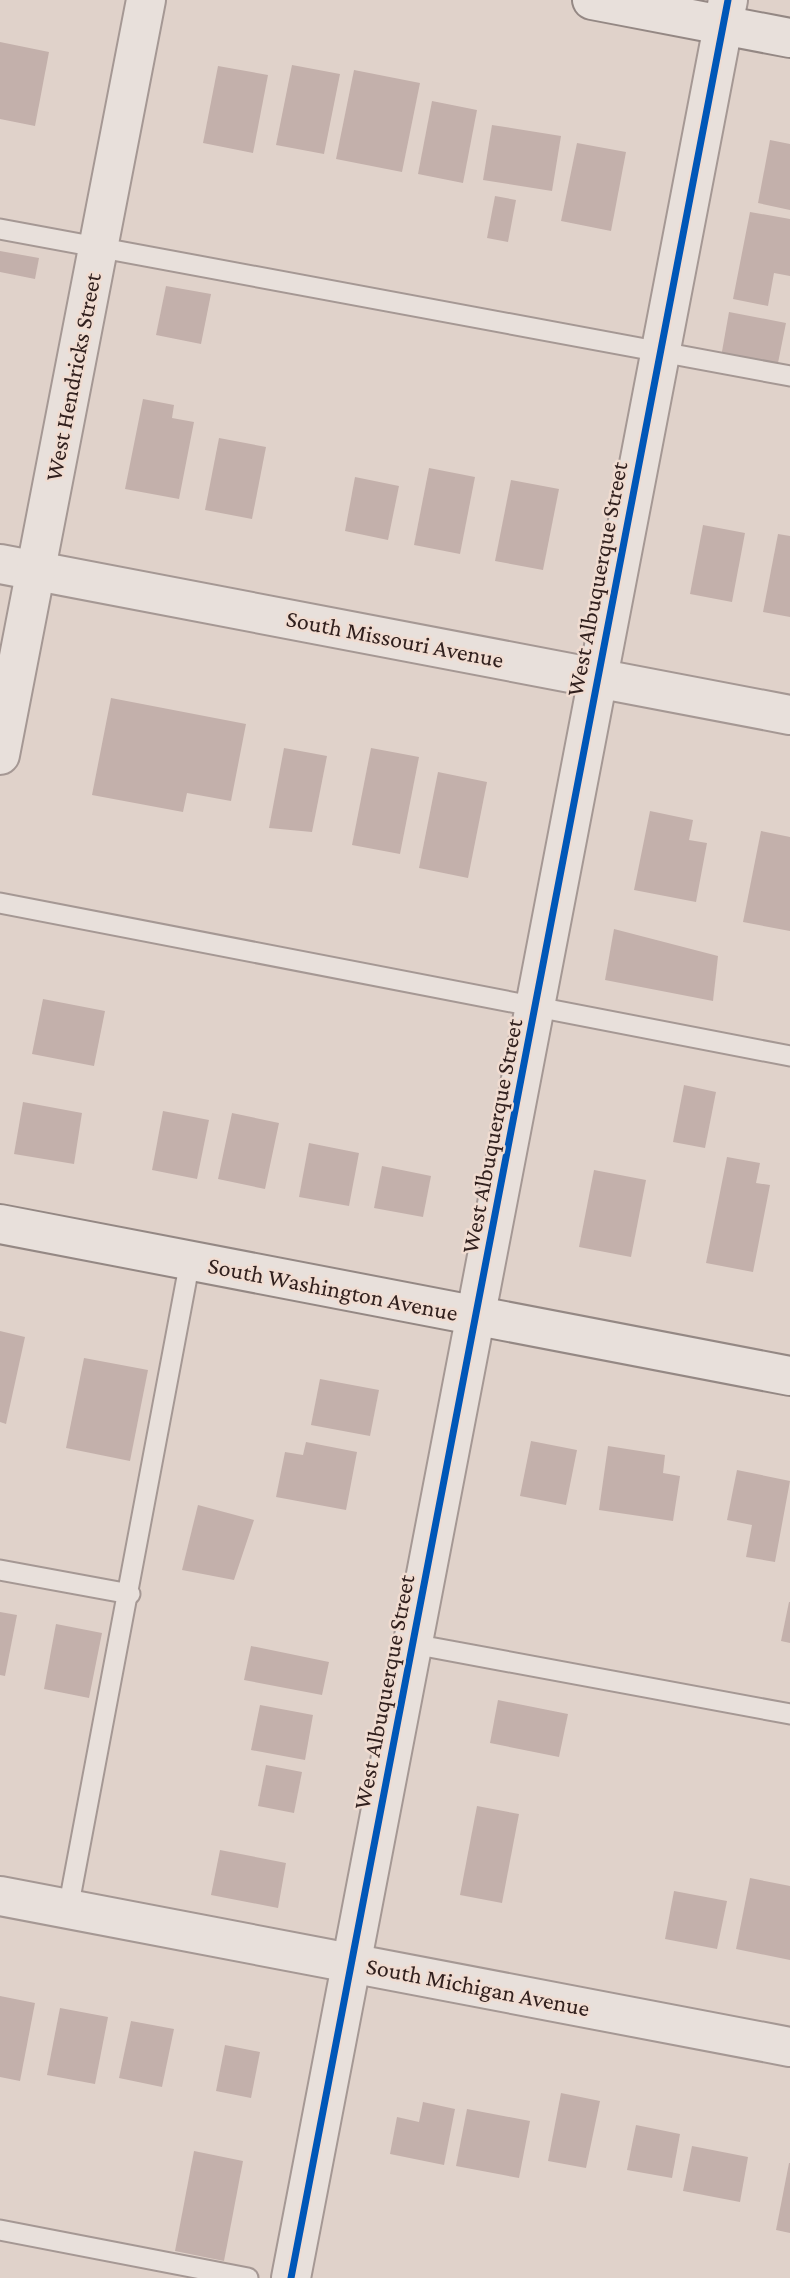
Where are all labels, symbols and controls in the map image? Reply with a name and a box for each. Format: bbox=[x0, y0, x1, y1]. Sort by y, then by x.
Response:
street label: West Hendricks Street bbox=[39, 270, 106, 483]
street label: West Albuquerque Street bbox=[561, 458, 633, 698]
street label: South Missouri Avenue bbox=[284, 604, 506, 673]
street label: West Albuquerque Street bbox=[456, 1015, 528, 1255]
street label: South Washington Avenue bbox=[206, 1251, 460, 1326]
street label: West Albuquerque Street bbox=[348, 1571, 420, 1811]
street label: South Michigan Avenue bbox=[364, 1952, 592, 2021]

